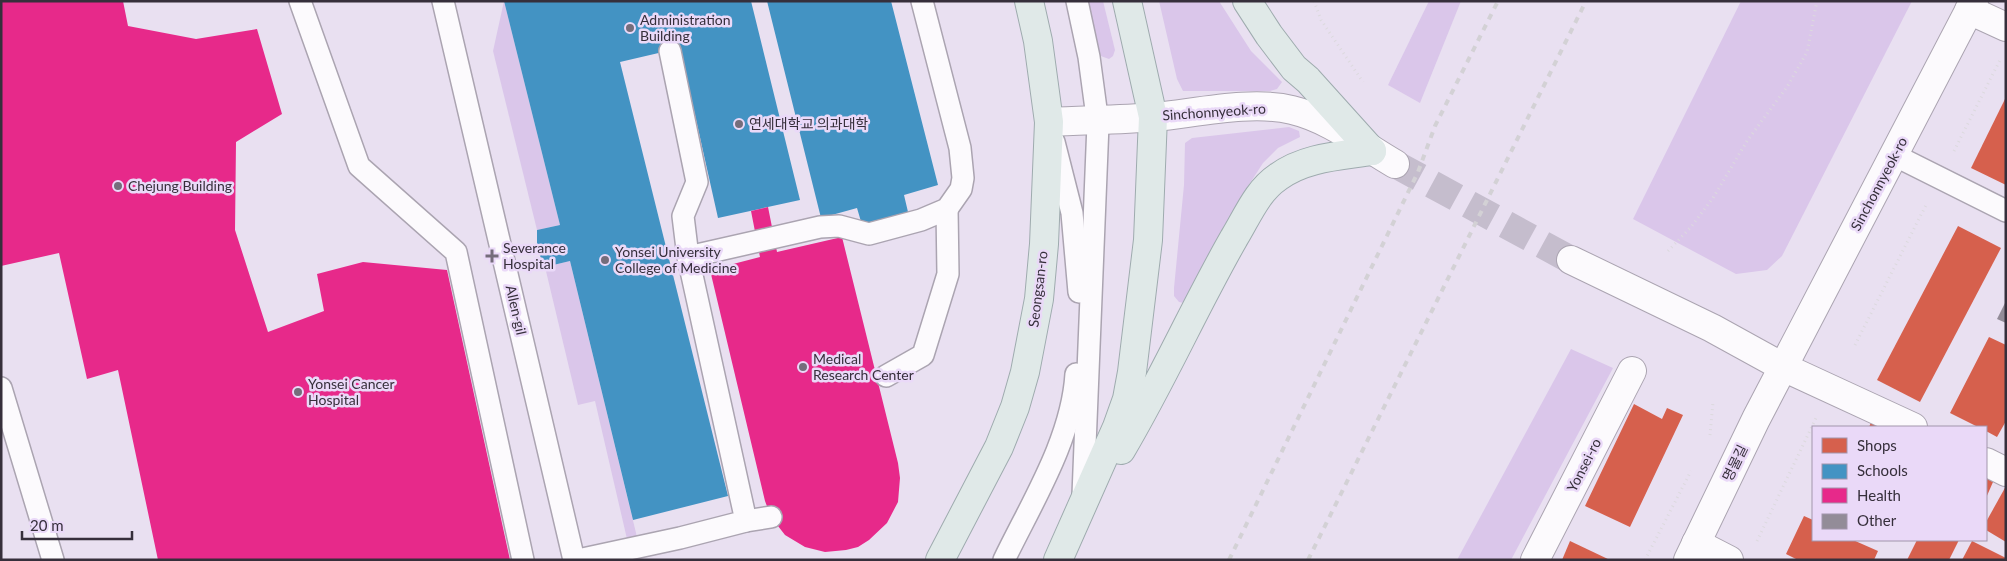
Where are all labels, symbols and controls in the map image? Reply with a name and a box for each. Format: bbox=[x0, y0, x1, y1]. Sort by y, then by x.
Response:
place label: Administration Building bbox=[640, 11, 731, 44]
marker: Administration Building bbox=[624, 22, 636, 34]
street label: Sinchonnyeok-ro bbox=[1162, 99, 1266, 124]
place label: 연세대학교 의과대학 bbox=[749, 115, 869, 132]
marker: 연세대학교 의과대학 bbox=[733, 118, 745, 130]
street label: Sinchonnyeok-ro bbox=[1847, 134, 1910, 234]
place label: Chejung Building bbox=[128, 177, 232, 194]
marker: Chejung Building bbox=[112, 180, 124, 192]
place label: Severance Hospital bbox=[503, 239, 566, 272]
place label: Yonsei University College of Medicine bbox=[615, 243, 737, 276]
marker: Severance Hospital bbox=[485, 249, 499, 263]
street label: Seongsan-ro bbox=[1024, 250, 1051, 328]
marker: Yonsei University College of Medicine bbox=[599, 254, 611, 266]
street label: Allen-gil bbox=[503, 283, 530, 336]
place label: Medical Research Center bbox=[813, 350, 914, 383]
marker: Medical Research Center bbox=[797, 361, 809, 373]
place label: Yonsei Cancer Hospital bbox=[308, 375, 395, 408]
marker: Yonsei Cancer Hospital bbox=[292, 386, 304, 398]
legend bbox=[1812, 426, 1987, 541]
street label: Yonsei-ro bbox=[1563, 435, 1604, 494]
text: Shops bbox=[1857, 436, 1897, 454]
street label: 명물길 bbox=[1718, 442, 1751, 484]
text: Schools bbox=[1857, 461, 1908, 479]
text: Health bbox=[1857, 486, 1901, 504]
scale bar bbox=[22, 508, 132, 540]
text: Other bbox=[1857, 511, 1897, 529]
text: 20 m bbox=[30, 516, 64, 534]

